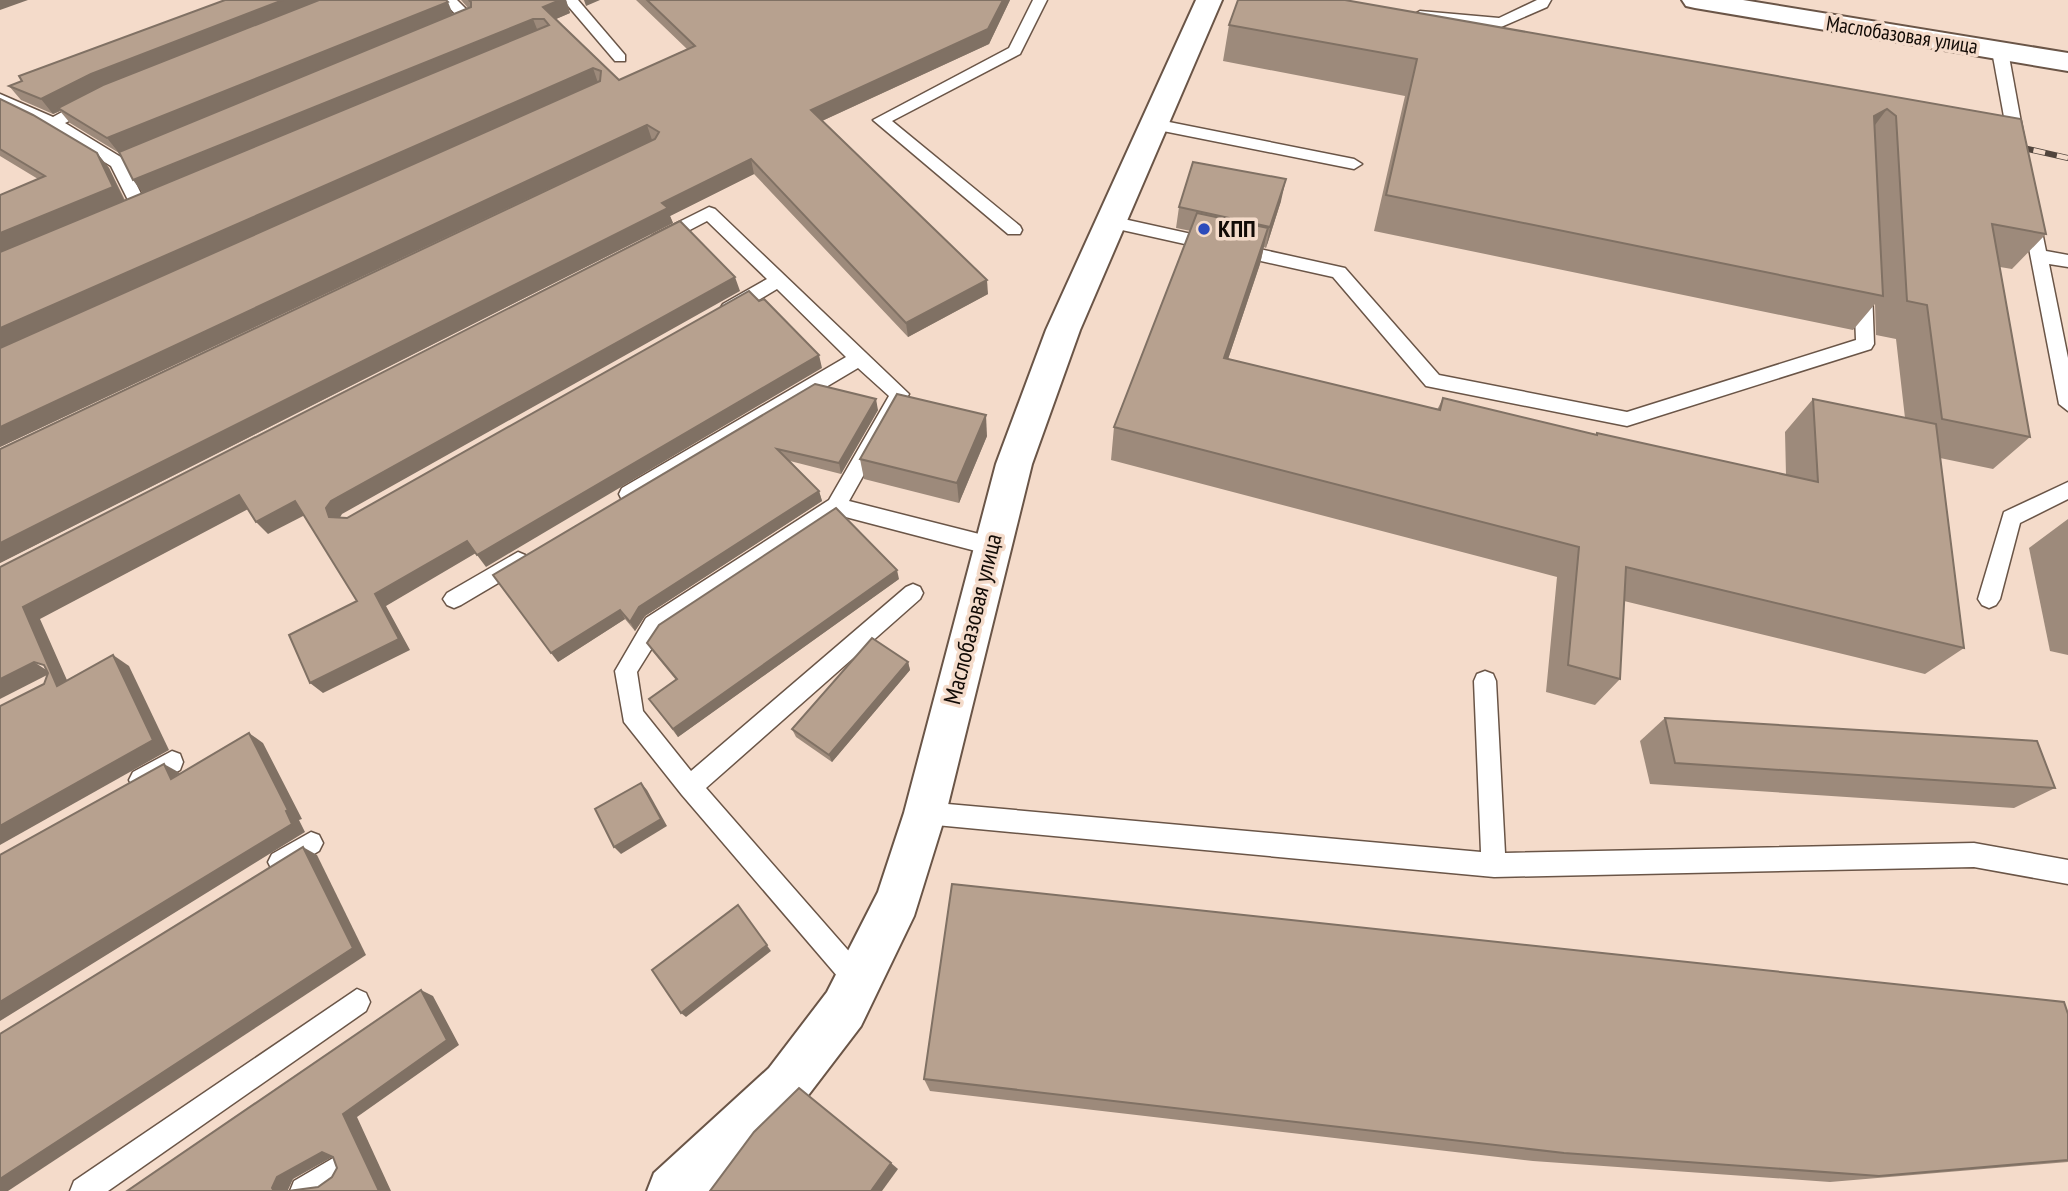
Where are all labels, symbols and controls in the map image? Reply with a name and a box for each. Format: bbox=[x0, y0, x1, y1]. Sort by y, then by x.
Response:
street label: Маслобазовая улица bbox=[1824, 9, 1980, 60]
place label: КПП bbox=[1218, 213, 1256, 244]
marker: КПП bbox=[1196, 221, 1212, 237]
street label: Маслобазовая улица bbox=[936, 530, 1009, 707]

